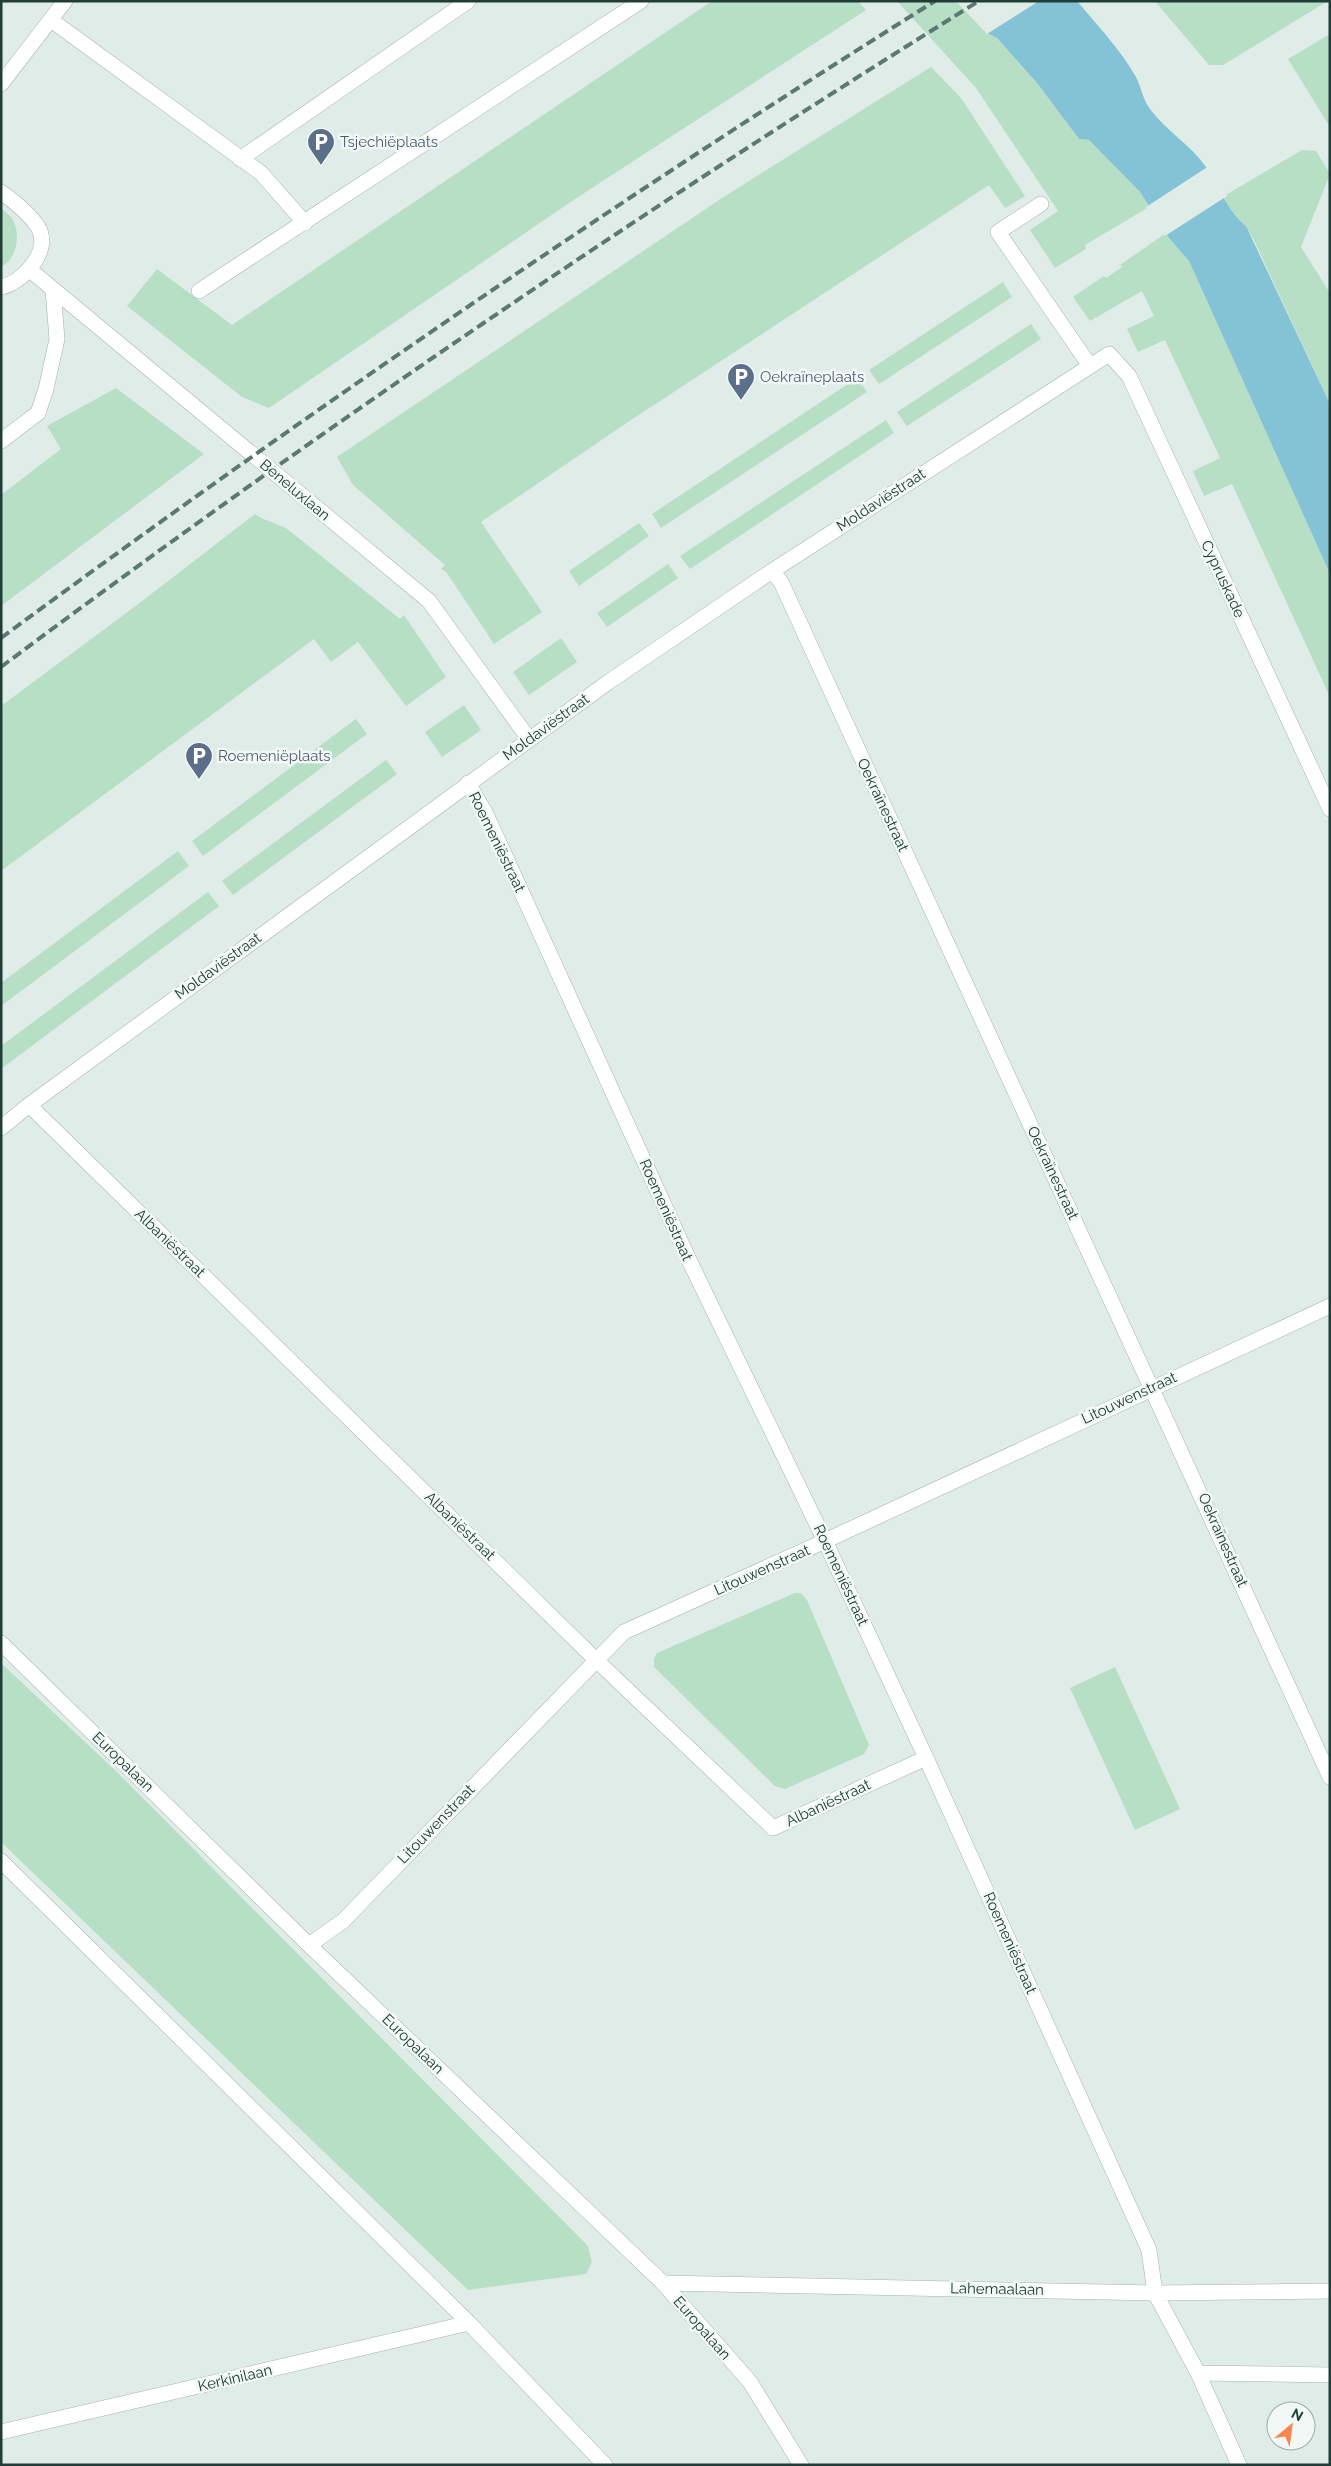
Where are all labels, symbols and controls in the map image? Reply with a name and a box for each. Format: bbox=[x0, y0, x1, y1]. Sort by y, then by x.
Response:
parking icon: Tsjechiëplaats bbox=[306, 127, 336, 166]
place label: Tsjechiëplaats bbox=[340, 133, 438, 151]
parking icon: Oekraïneplaats bbox=[726, 362, 756, 401]
place label: Oekraïneplaats bbox=[760, 368, 864, 386]
street label: Beneluxlaan bbox=[256, 455, 334, 525]
street label: Moldaviëstraat bbox=[833, 465, 929, 535]
street label: Cypruskade bbox=[1197, 537, 1249, 621]
street label: Moldaviëstraat bbox=[499, 690, 593, 764]
parking icon: Roemeniëplaats bbox=[184, 741, 214, 780]
place label: Roemeniëplaats bbox=[218, 747, 331, 765]
street label: Oekraïnestraat bbox=[853, 755, 913, 855]
street label: Roemeniëstraat bbox=[465, 789, 529, 895]
street label: Moldaviëstraat bbox=[171, 929, 265, 1003]
street label: Oekraïnestraat bbox=[1023, 1123, 1083, 1223]
street label: Roemeniëstraat bbox=[636, 1156, 696, 1264]
street label: Albaniëstraat bbox=[131, 1205, 209, 1281]
street label: Litouwenstraat bbox=[1079, 1368, 1179, 1428]
street label: Albaniëstraat bbox=[421, 1488, 499, 1564]
street label: Oekraïnestraat bbox=[1194, 1490, 1252, 1590]
street label: Roemeniëstraat bbox=[810, 1522, 872, 1628]
street label: Litouwenstraat bbox=[711, 1541, 813, 1599]
street label: Europalaan bbox=[89, 1728, 157, 1796]
street label: Albaniëstraat bbox=[783, 1776, 873, 1830]
street label: Litouwenstraat bbox=[394, 1781, 478, 1867]
street label: Roemeniëstraat bbox=[980, 1889, 1040, 1997]
street label: Europalaan bbox=[379, 2010, 447, 2078]
street label: Lahemaalaan bbox=[950, 2279, 1044, 2299]
street label: Europalaan bbox=[669, 2293, 735, 2363]
street label: Kerkinilaan bbox=[196, 2361, 274, 2395]
north arrow bbox=[1266, 2401, 1316, 2451]
text: N bbox=[1289, 2405, 1306, 2424]

